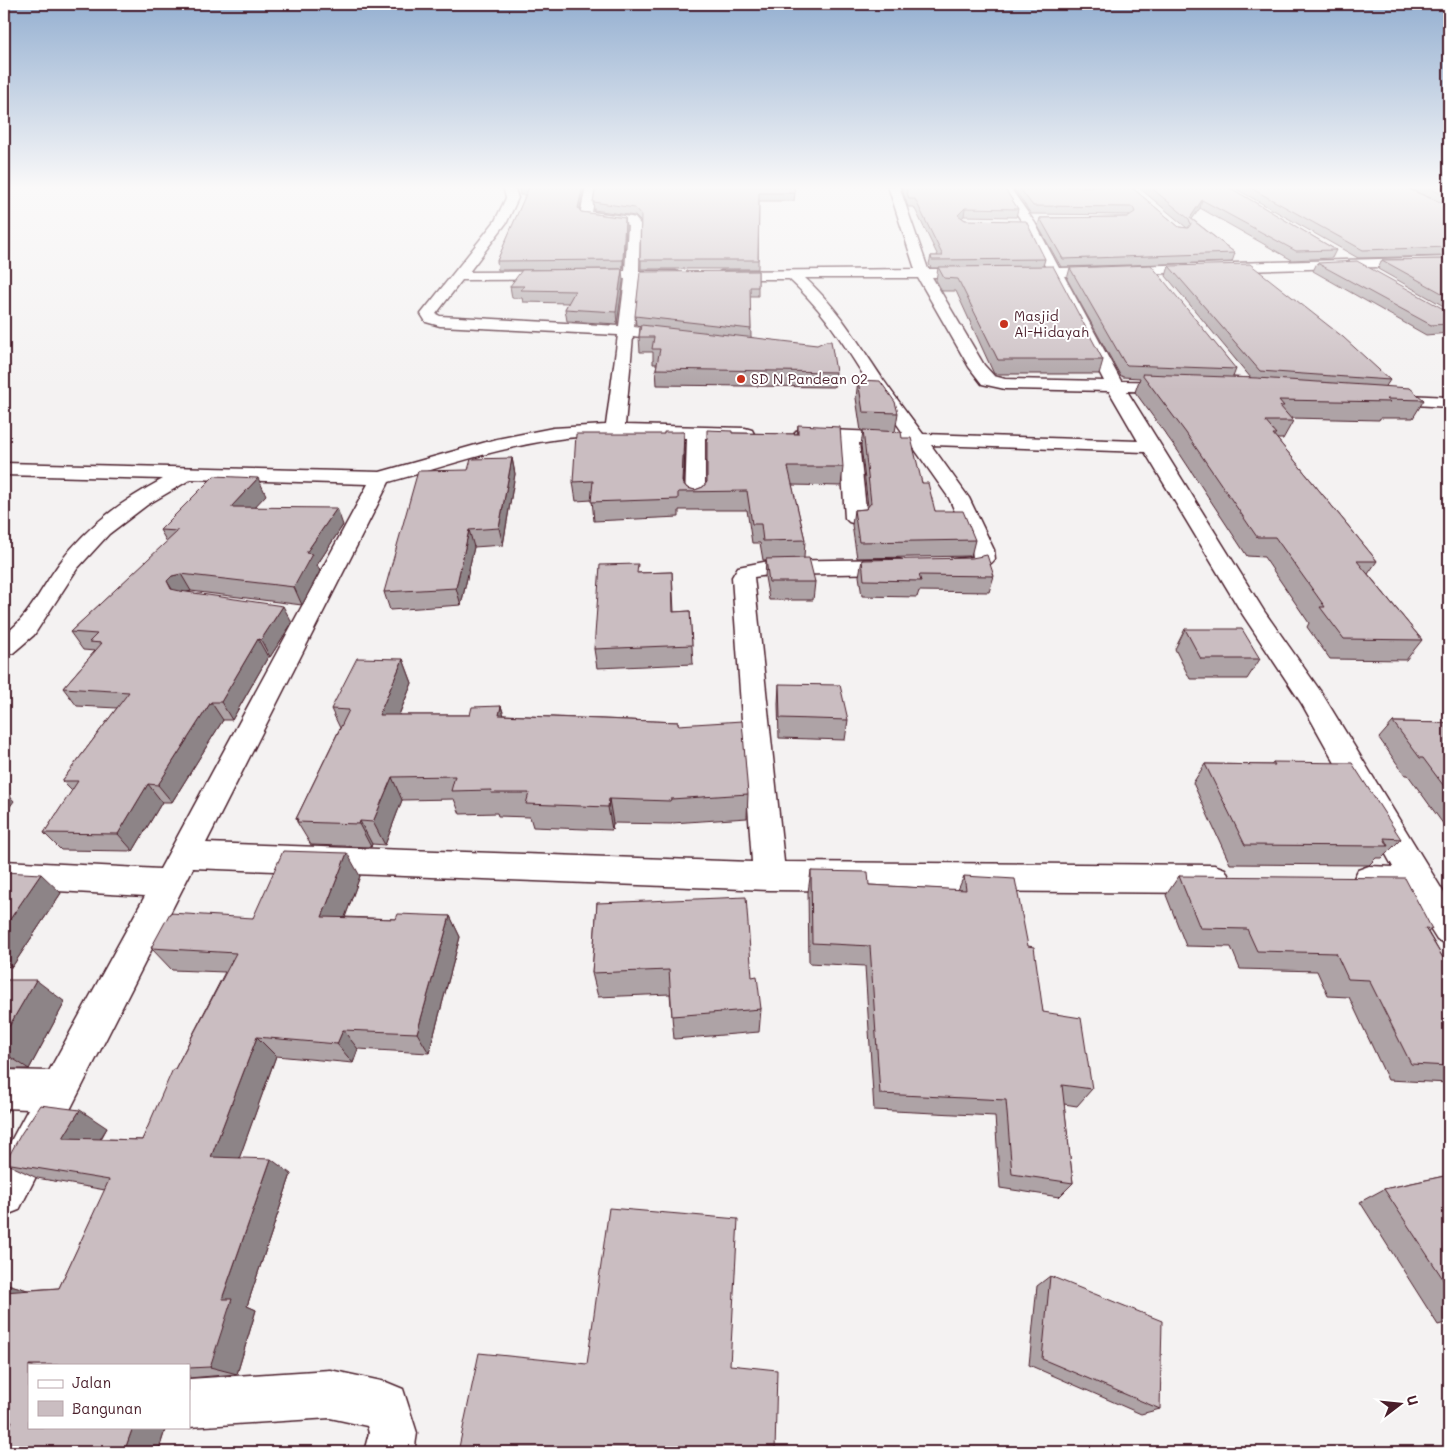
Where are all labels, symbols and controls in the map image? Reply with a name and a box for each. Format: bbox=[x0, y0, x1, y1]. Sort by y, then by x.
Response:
place label: Masjid Al-Hidayah bbox=[1014, 306, 1089, 341]
marker: Masjid Al-Hidayah bbox=[998, 318, 1010, 330]
place label: SD N Pandean 02 bbox=[751, 369, 868, 388]
marker: SD N Pandean 02 bbox=[735, 373, 747, 385]
legend bbox=[28, 1364, 190, 1428]
text: Jalan bbox=[72, 1372, 111, 1392]
north arrow bbox=[1376, 1378, 1426, 1428]
text: U bbox=[1402, 1393, 1423, 1408]
text: Bangunan bbox=[72, 1398, 142, 1418]

